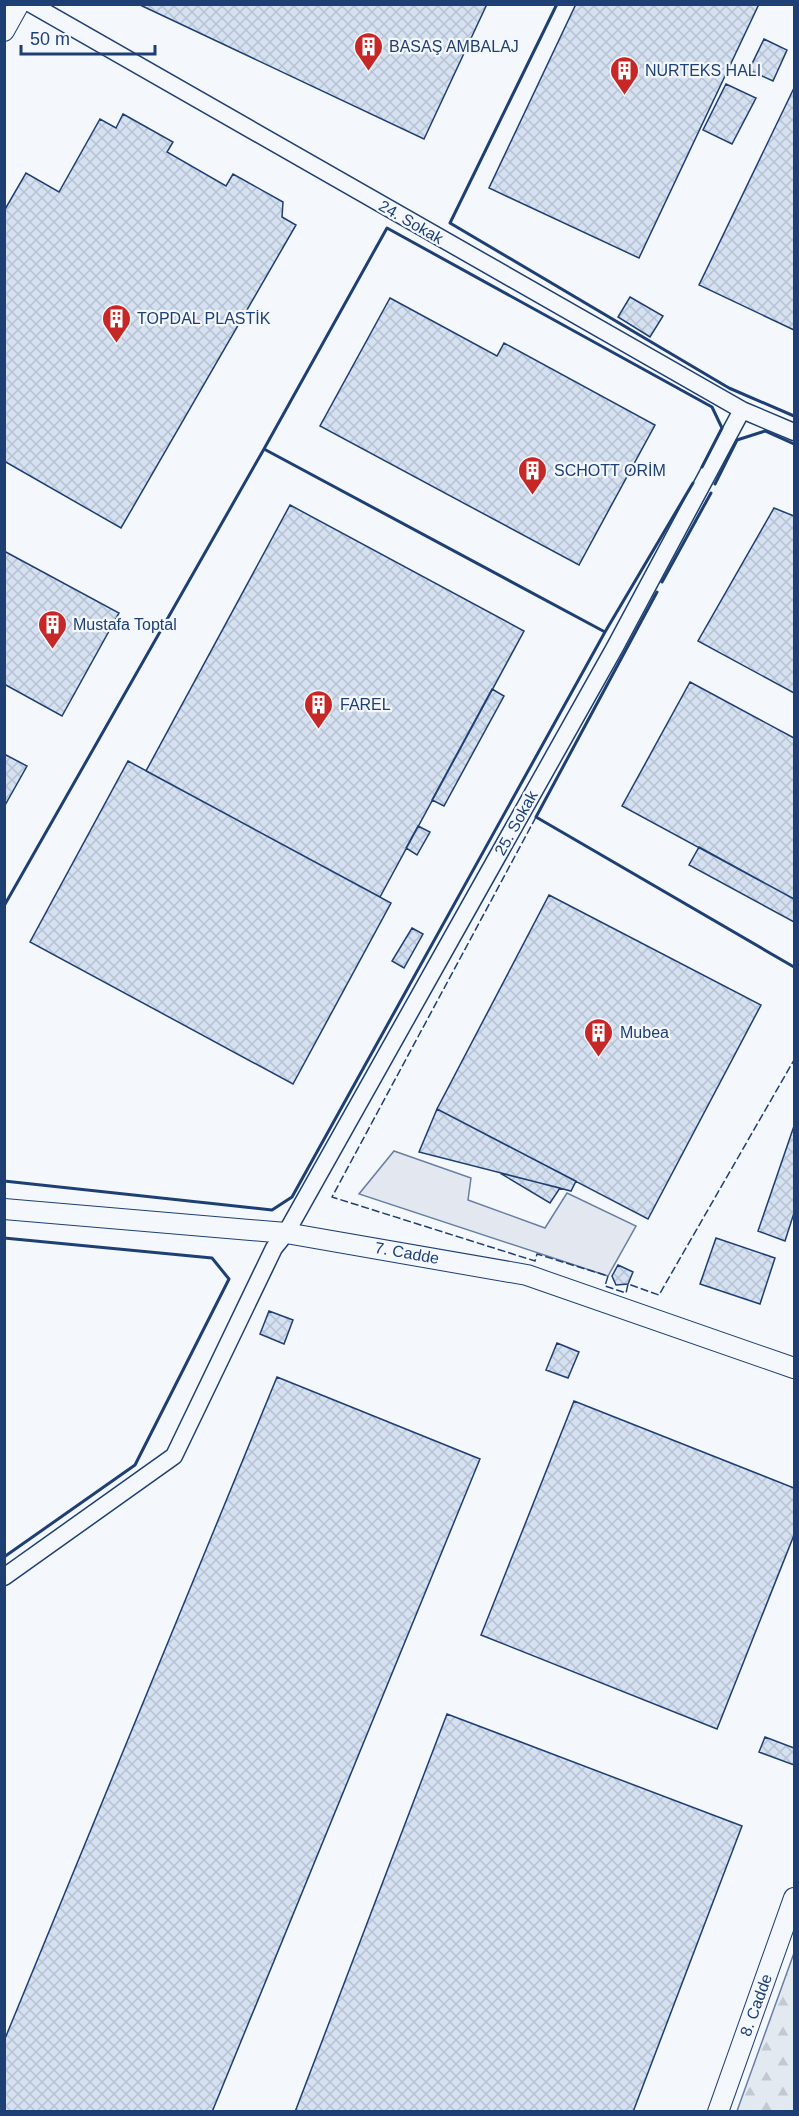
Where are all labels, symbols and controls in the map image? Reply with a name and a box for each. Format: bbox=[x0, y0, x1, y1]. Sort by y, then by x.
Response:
scale bar bbox=[21, 18, 154, 56]
text: 50 m bbox=[30, 29, 70, 49]
building icon: BASAŞ AMBALAJ bbox=[352, 30, 384, 72]
place label: BASAŞ AMBALAJ bbox=[389, 38, 519, 55]
building icon: NURTEKS HALI bbox=[608, 54, 640, 96]
place label: NURTEKS HALI bbox=[645, 62, 761, 79]
street label: 24. Sokak bbox=[376, 197, 447, 248]
building icon: TOPDAL PLASTİK bbox=[100, 302, 132, 344]
place label: TOPDAL PLASTİK bbox=[137, 309, 271, 327]
building icon: SCHOTT ORİM bbox=[517, 454, 549, 496]
place label: SCHOTT ORİM bbox=[554, 461, 666, 479]
building icon: Mustafa Toptal bbox=[36, 608, 68, 650]
place label: Mustafa Toptal bbox=[73, 616, 177, 633]
building icon: FAREL bbox=[303, 688, 335, 730]
place label: FAREL bbox=[340, 696, 391, 713]
street label: 25. Sokak bbox=[491, 787, 541, 858]
building icon: Mubea bbox=[583, 1016, 615, 1058]
place label: Mubea bbox=[620, 1024, 669, 1041]
street label: 7. Cadde bbox=[374, 1239, 441, 1267]
street label: 8. Cadde bbox=[737, 1971, 775, 2038]

